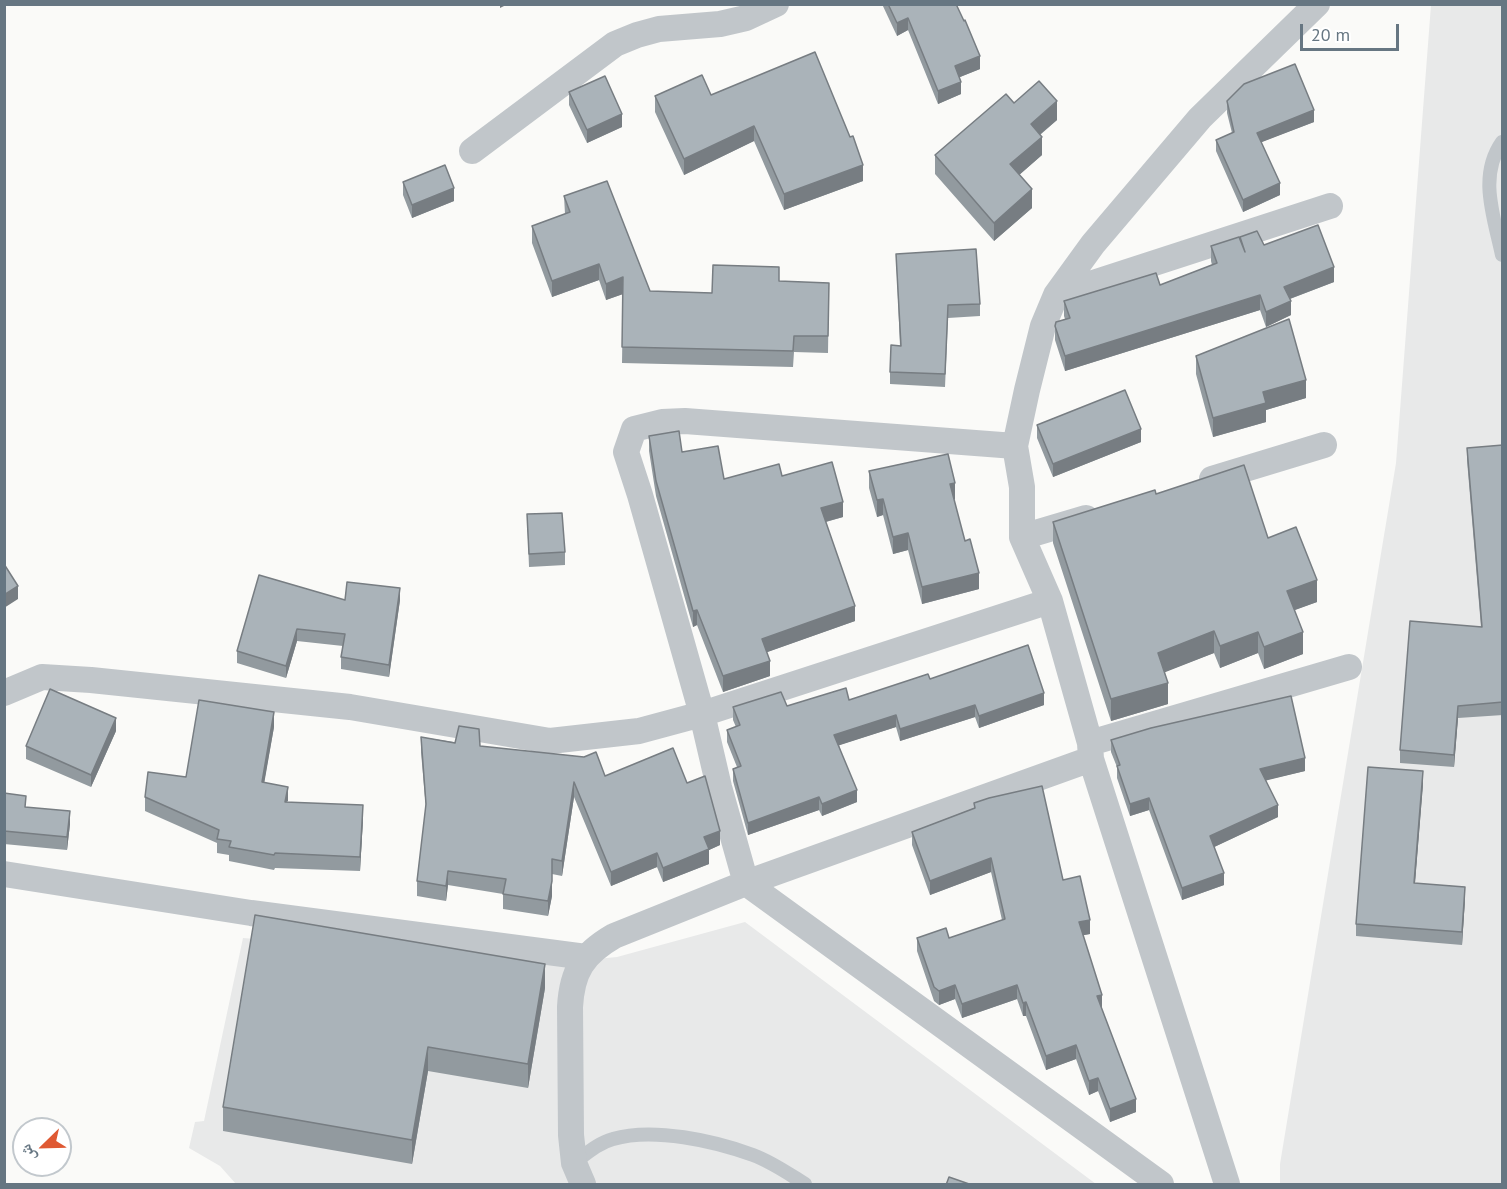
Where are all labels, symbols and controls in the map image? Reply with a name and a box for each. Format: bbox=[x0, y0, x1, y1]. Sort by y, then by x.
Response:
scale bar bbox=[1303, 12, 1402, 50]
text: 20 m bbox=[1311, 23, 1350, 46]
north arrow bbox=[12, 1117, 72, 1177]
text: ش bbox=[15, 1142, 40, 1165]

